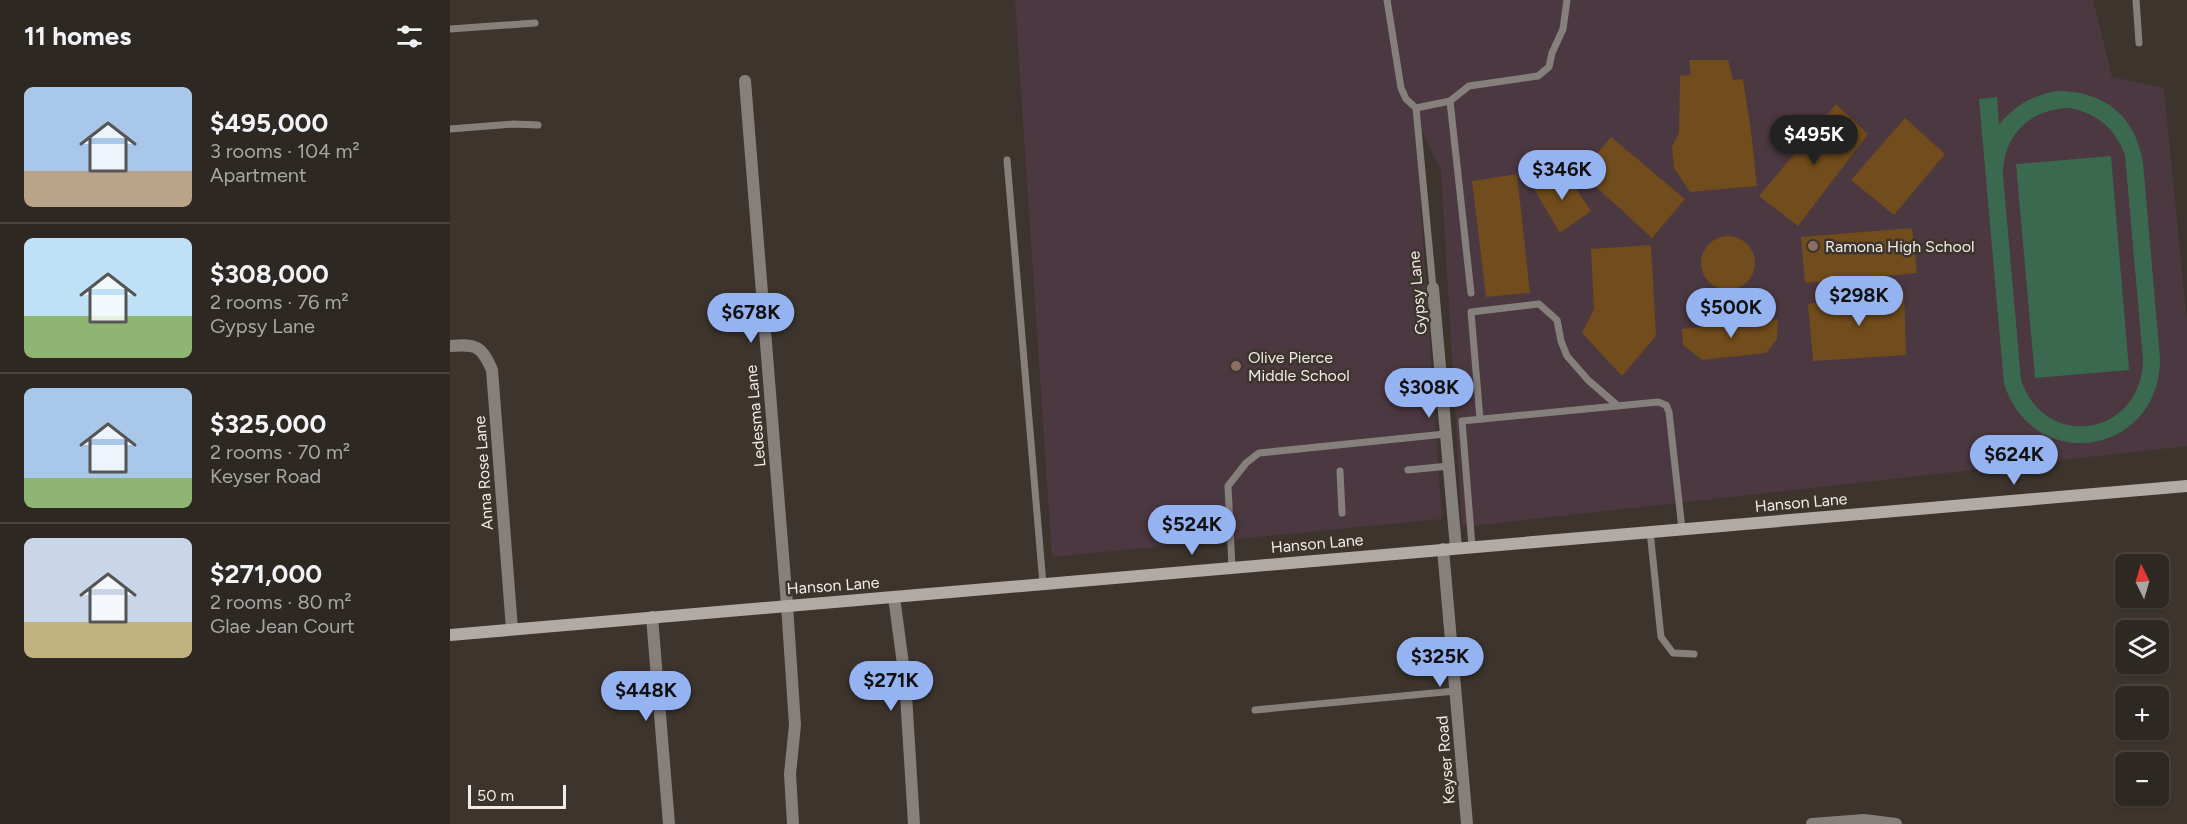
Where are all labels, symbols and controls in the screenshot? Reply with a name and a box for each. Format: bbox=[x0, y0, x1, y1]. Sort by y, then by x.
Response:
text: 11 homes bbox=[24, 20, 131, 52]
icon: filters bbox=[393, 20, 426, 53]
text: $495,000 bbox=[210, 107, 328, 139]
icon: home bbox=[72, 111, 144, 183]
pin: $495K bbox=[1772, 115, 1856, 166]
text: $495K bbox=[1784, 122, 1844, 146]
text: 3 rooms · 104 m² bbox=[210, 139, 360, 163]
pin: $346K bbox=[1520, 150, 1604, 201]
text: $346K bbox=[1532, 157, 1592, 181]
text: Apartment bbox=[210, 163, 307, 187]
place label: Ramona High School bbox=[1825, 237, 1975, 256]
marker: Ramona High School bbox=[1806, 239, 1820, 253]
street label: Gypsy Lane bbox=[1404, 250, 1431, 336]
text: $308,000 bbox=[210, 258, 329, 290]
icon: home bbox=[72, 262, 144, 334]
pin: $298K bbox=[1817, 276, 1901, 327]
text: $298K bbox=[1829, 283, 1889, 307]
pin: $500K bbox=[1689, 288, 1773, 339]
text: 2 rooms · 76 m² bbox=[210, 290, 349, 314]
pin: $678K bbox=[709, 293, 793, 344]
text: $500K bbox=[1700, 295, 1762, 319]
text: $678K bbox=[721, 300, 781, 324]
text: Gypsy Lane bbox=[210, 314, 315, 338]
place label: Olive Pierce Middle School bbox=[1248, 348, 1350, 385]
marker: Olive Pierce Middle School bbox=[1229, 359, 1243, 373]
street label: Ledesma Lane bbox=[742, 364, 769, 468]
pin: $308K bbox=[1387, 368, 1471, 419]
text: $308K bbox=[1399, 375, 1459, 399]
text: $325,000 bbox=[210, 408, 326, 440]
icon: home bbox=[72, 412, 144, 484]
street label: Anna Rose Lane bbox=[470, 415, 497, 531]
pin: $624K bbox=[1972, 435, 2056, 486]
text: 2 rooms · 70 m² bbox=[210, 440, 350, 464]
text: $624K bbox=[1984, 442, 2044, 466]
text: Keyser Road bbox=[210, 464, 321, 488]
street label: Hanson Lane bbox=[1754, 489, 1848, 516]
pin: $524K bbox=[1150, 505, 1234, 556]
text: $524K bbox=[1162, 512, 1222, 536]
street label: Hanson Lane bbox=[1270, 530, 1364, 557]
north arrow bbox=[2115, 554, 2169, 608]
map controls bbox=[2115, 554, 2169, 806]
text: $271,000 bbox=[210, 558, 322, 590]
icon: home bbox=[72, 562, 144, 634]
street label: Hanson Lane bbox=[786, 573, 880, 598]
text: 2 rooms · 80 m² bbox=[210, 590, 352, 614]
text: Glae Jean Court bbox=[210, 614, 355, 638]
button: layers bbox=[2115, 620, 2169, 674]
pin: $325K bbox=[1398, 637, 1482, 688]
text: $325K bbox=[1411, 644, 1469, 668]
pin: $271K bbox=[849, 661, 933, 712]
text: $271K bbox=[863, 668, 919, 692]
pin: $448K bbox=[604, 671, 688, 722]
text: $448K bbox=[615, 678, 677, 702]
button: + bbox=[2115, 686, 2169, 740]
street label: Keyser Road bbox=[1432, 715, 1459, 805]
button: − bbox=[2115, 752, 2169, 806]
scale bar bbox=[468, 782, 566, 810]
text: 50 m bbox=[477, 786, 514, 805]

